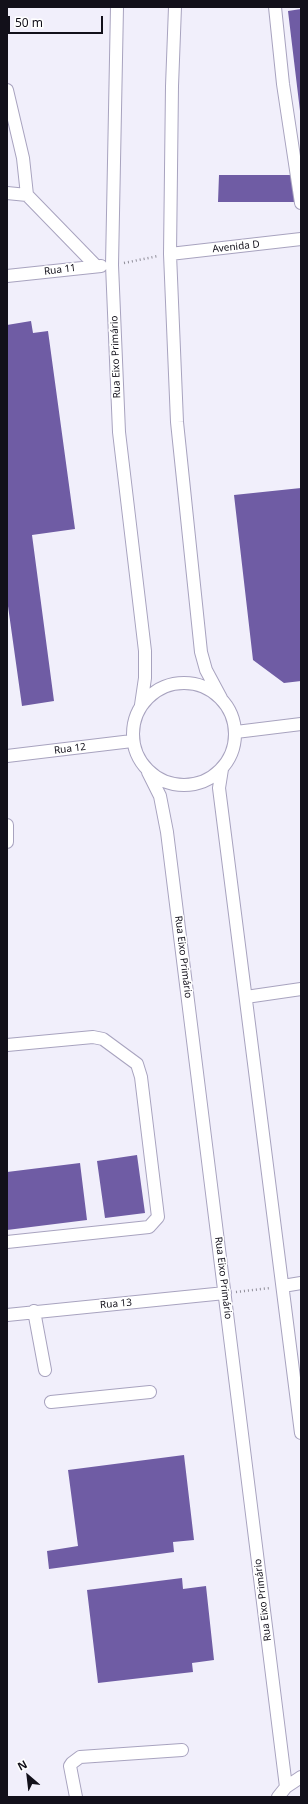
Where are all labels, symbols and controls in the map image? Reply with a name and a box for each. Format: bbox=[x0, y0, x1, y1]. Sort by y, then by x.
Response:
scale bar bbox=[10, 8, 105, 34]
text: 50 m bbox=[15, 14, 43, 31]
street label: Avenida D bbox=[212, 239, 260, 255]
street label: Rua 11 bbox=[43, 262, 77, 278]
street label: Rua Eixo Primário bbox=[109, 315, 123, 399]
street label: Rua 12 bbox=[53, 741, 87, 757]
street label: Rua Eixo Primário bbox=[172, 915, 194, 999]
street label: Rua Eixo Primário bbox=[212, 1236, 234, 1320]
street label: Rua 13 bbox=[100, 1297, 132, 1311]
street label: Rua Eixo Primário bbox=[252, 1558, 274, 1642]
north arrow bbox=[8, 1756, 48, 1796]
text: N bbox=[15, 1756, 30, 1774]

